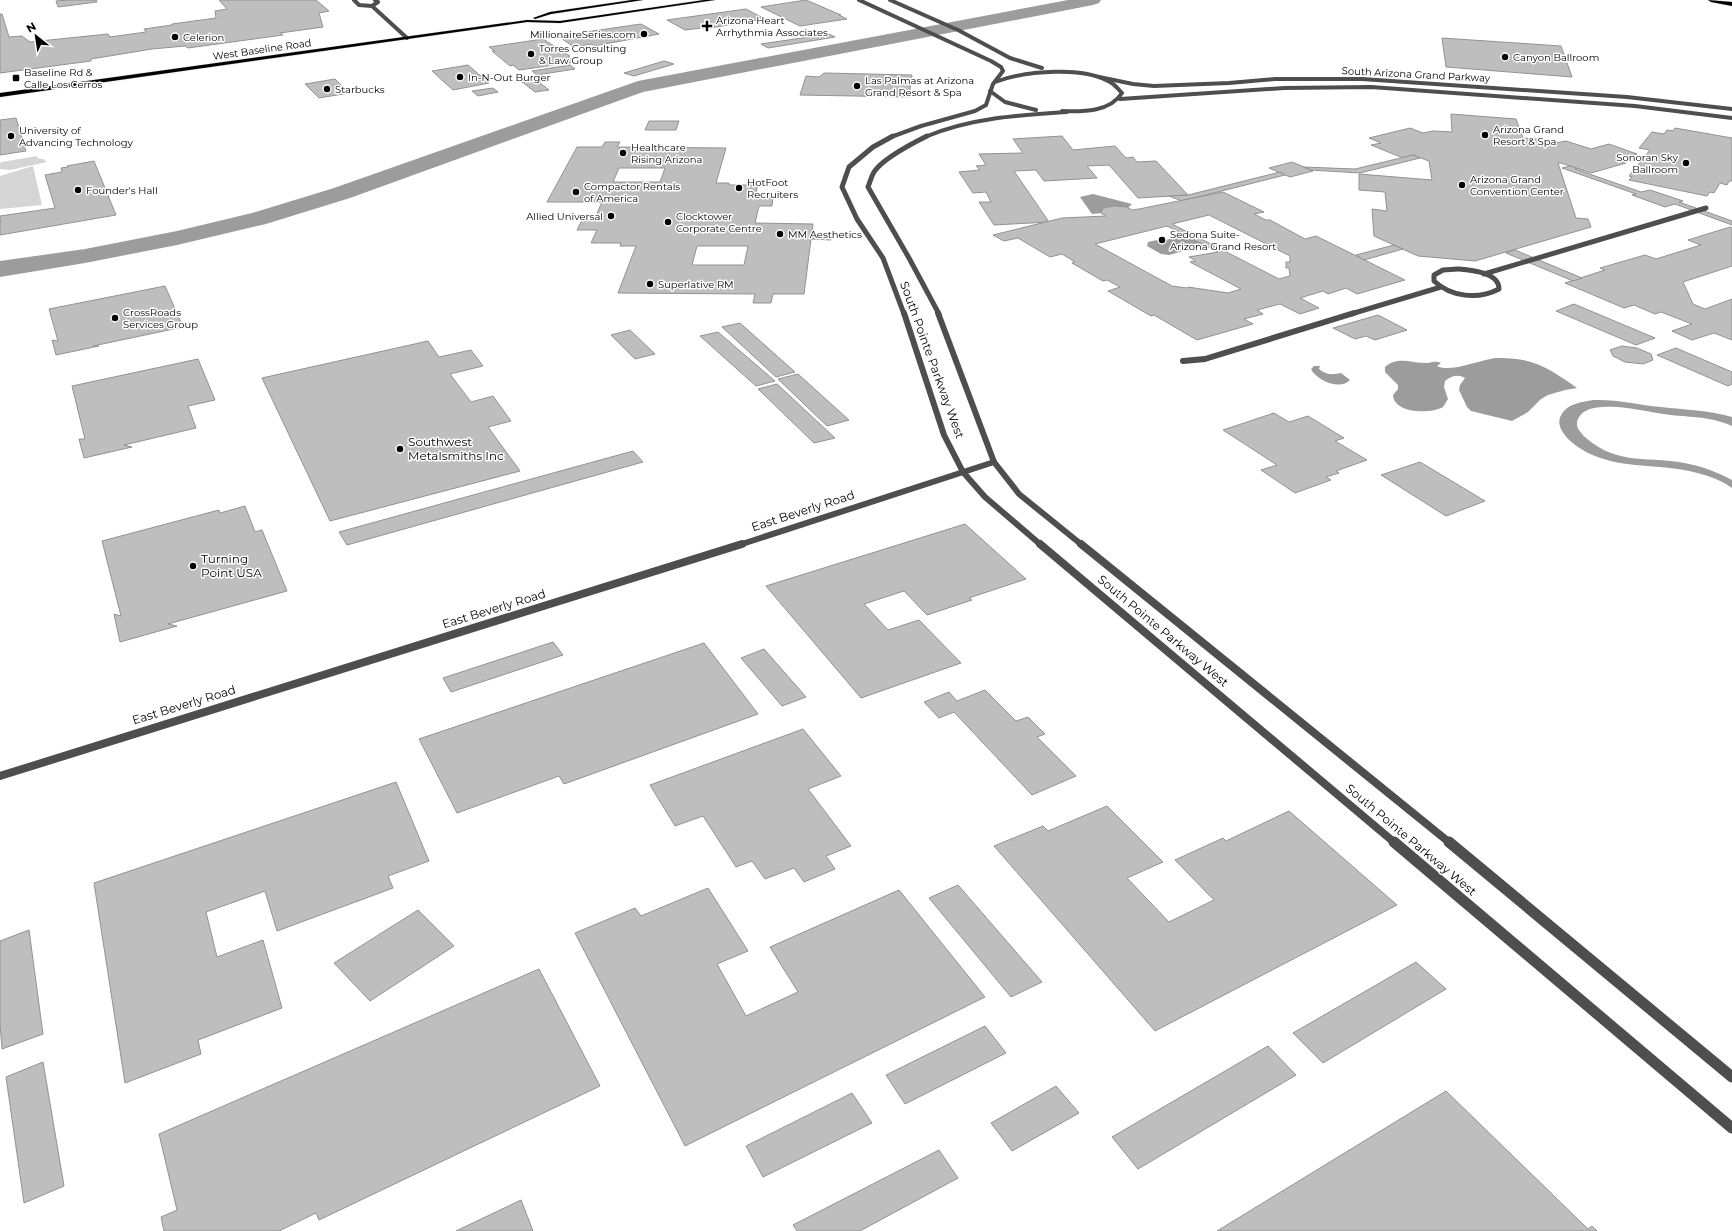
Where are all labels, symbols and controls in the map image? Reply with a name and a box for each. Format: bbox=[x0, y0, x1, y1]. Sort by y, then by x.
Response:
place label: Arizona Heart Arrhythmia Associates bbox=[716, 14, 828, 39]
north arrow bbox=[16, 16, 56, 56]
text: N bbox=[24, 19, 38, 36]
marker: Arizona Heart Arrhythmia Associates bbox=[701, 20, 713, 32]
place label: MillionaireSeries.com bbox=[530, 28, 636, 41]
marker: MillionaireSeries.com bbox=[639, 29, 649, 39]
place label: Celerion bbox=[183, 31, 224, 44]
marker: Celerion bbox=[170, 32, 180, 42]
street label: West Baseline Road bbox=[212, 36, 312, 63]
place label: Torres Consulting & Law Group bbox=[539, 42, 626, 67]
marker: Torres Consulting & Law Group bbox=[526, 49, 536, 59]
place label: Canyon Ballroom bbox=[1513, 51, 1599, 64]
marker: Canyon Ballroom bbox=[1500, 52, 1510, 62]
street label: South Arizona Grand Parkway bbox=[1341, 64, 1491, 85]
place label: Baseline Rd & Calle Los Cerros bbox=[24, 66, 103, 91]
place label: In-N-Out Burger bbox=[468, 71, 550, 84]
marker: In-N-Out Burger bbox=[455, 72, 465, 82]
marker: Baseline Rd & Calle Los Cerros bbox=[11, 73, 21, 83]
place label: Las Palmas at Arizona Grand Resort & Spa bbox=[865, 74, 974, 99]
marker: Las Palmas at Arizona Grand Resort & Spa bbox=[852, 81, 862, 91]
place label: Starbucks bbox=[335, 83, 385, 96]
marker: Starbucks bbox=[322, 84, 332, 94]
place label: Arizona Grand Resort & Spa bbox=[1493, 123, 1564, 148]
place label: University of Advancing Technology bbox=[19, 124, 134, 149]
marker: Arizona Grand Resort & Spa bbox=[1480, 130, 1490, 140]
marker: University of Advancing Technology bbox=[6, 131, 16, 141]
place label: Healthcare Rising Arizona bbox=[631, 141, 702, 166]
marker: Healthcare Rising Arizona bbox=[618, 148, 628, 158]
place label: Sonoran Sky Ballroom bbox=[1616, 151, 1679, 176]
marker: Sonoran Sky Ballroom bbox=[1681, 158, 1691, 168]
place label: Arizona Grand Convention Center bbox=[1470, 173, 1564, 198]
place label: HotFoot Recruiters bbox=[747, 176, 798, 201]
place label: Compactor Rentals of America bbox=[584, 180, 680, 205]
marker: Arizona Grand Convention Center bbox=[1457, 180, 1467, 190]
marker: HotFoot Recruiters bbox=[734, 183, 744, 193]
place label: Founder's Hall bbox=[86, 184, 158, 197]
marker: Founder's Hall bbox=[73, 185, 83, 195]
marker: Compactor Rentals of America bbox=[571, 187, 581, 197]
place label: Allied Universal bbox=[526, 210, 603, 223]
place label: Clocktower Corporate Centre bbox=[676, 210, 762, 235]
marker: Allied Universal bbox=[606, 211, 616, 221]
marker: Clocktower Corporate Centre bbox=[663, 217, 673, 227]
place label: MM Aesthetics bbox=[788, 228, 862, 241]
place label: Sedona Suite- Arizona Grand Resort bbox=[1170, 228, 1276, 253]
marker: MM Aesthetics bbox=[775, 229, 785, 239]
marker: Sedona Suite- Arizona Grand Resort bbox=[1157, 235, 1167, 245]
place label: Superlative RM bbox=[658, 278, 734, 291]
marker: Superlative RM bbox=[645, 279, 655, 289]
street label: South Pointe Parkway West bbox=[897, 279, 968, 441]
place label: CrossRoads Services Group bbox=[123, 306, 198, 331]
marker: CrossRoads Services Group bbox=[110, 313, 120, 323]
place label: Southwest Metalsmiths Inc bbox=[408, 434, 504, 463]
marker: Southwest Metalsmiths Inc bbox=[395, 444, 405, 454]
street label: East Beverly Road bbox=[749, 487, 856, 534]
place label: Turning Point USA bbox=[201, 551, 262, 580]
marker: Turning Point USA bbox=[188, 561, 198, 571]
street label: South Pointe Parkway West bbox=[1095, 572, 1232, 690]
street label: East Beverly Road bbox=[440, 586, 547, 631]
street label: East Beverly Road bbox=[130, 682, 237, 727]
street label: South Pointe Parkway West bbox=[1343, 781, 1480, 899]

